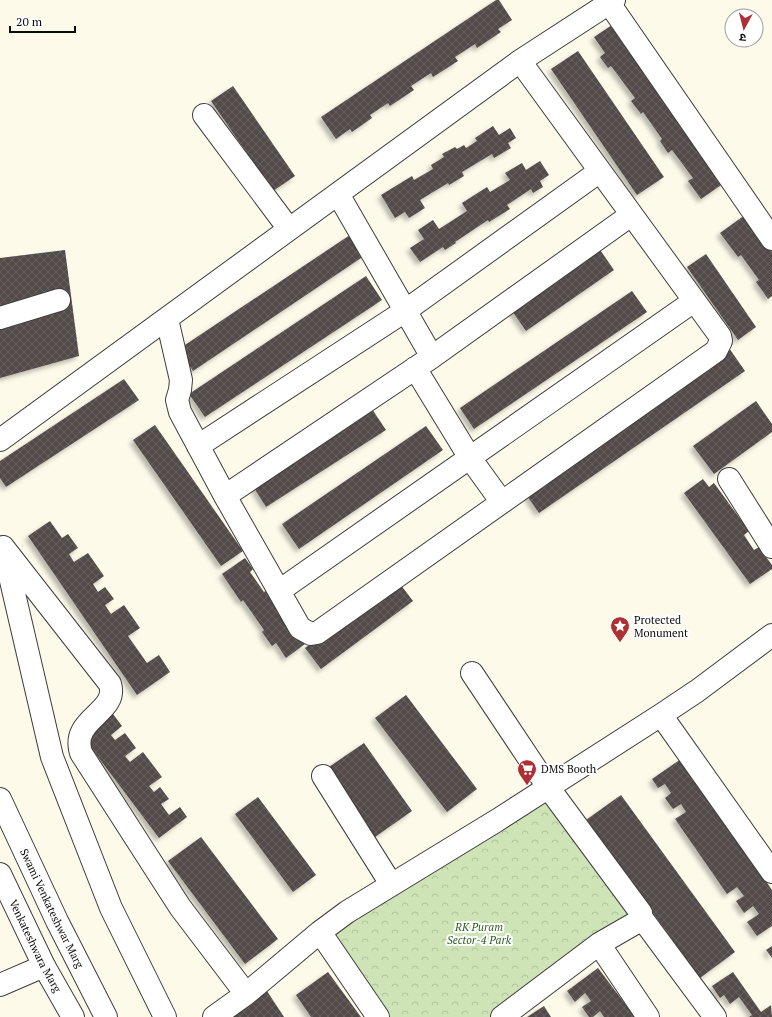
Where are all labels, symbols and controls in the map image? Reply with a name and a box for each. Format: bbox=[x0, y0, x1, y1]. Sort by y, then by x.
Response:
scale bar bbox=[10, 8, 75, 34]
north arrow bbox=[724, 8, 764, 48]
text: 20 m bbox=[16, 14, 43, 29]
text: उ bbox=[738, 31, 747, 45]
place label: Protected Monument bbox=[634, 613, 688, 640]
place icon: Protected Monument bbox=[609, 615, 631, 643]
supermarket icon: DMS Booth bbox=[516, 758, 538, 786]
place label: DMS Booth bbox=[541, 762, 597, 776]
street label: Swami Venkateshwar Marg bbox=[17, 846, 87, 971]
street label: Venkateshwara Marg bbox=[6, 897, 65, 995]
park label: RK Puram Sector-4 Park bbox=[447, 920, 512, 947]

